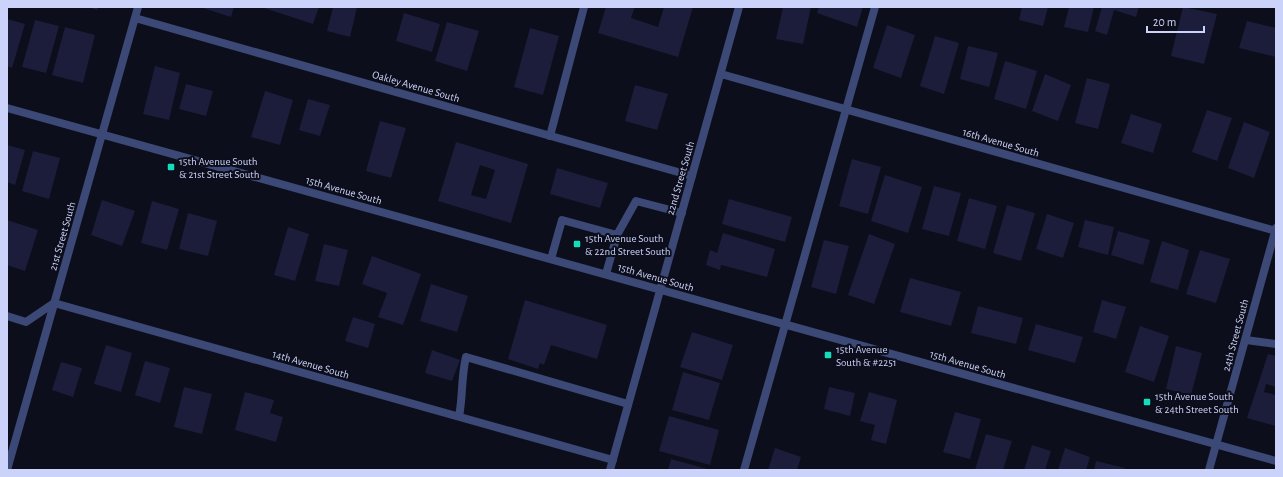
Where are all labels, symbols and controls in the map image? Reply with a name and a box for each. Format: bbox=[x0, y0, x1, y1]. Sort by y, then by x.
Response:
scale bar bbox=[1147, 8, 1204, 34]
text: 20 m bbox=[1153, 16, 1176, 28]
street label: Oakley Avenue South bbox=[371, 69, 461, 104]
street label: 16th Avenue South bbox=[961, 126, 1040, 159]
street label: 22nd Street South bbox=[665, 140, 696, 216]
place label: 15th Avenue South & 21st Street South bbox=[179, 156, 260, 180]
marker: 15th Avenue South & 21st Street South bbox=[166, 162, 176, 172]
street label: 15th Avenue South bbox=[305, 174, 383, 207]
street label: 21st Street South bbox=[47, 200, 78, 272]
place label: 15th Avenue South & 22nd Street South bbox=[585, 233, 671, 257]
marker: 15th Avenue South & 22nd Street South bbox=[572, 239, 582, 249]
street label: 15th Avenue South bbox=[617, 261, 695, 294]
street label: 24th Street South bbox=[1221, 298, 1250, 372]
place label: 15th Avenue South & #2251 bbox=[836, 344, 897, 368]
street label: 14th Avenue South bbox=[271, 348, 350, 381]
street label: 15th Avenue South bbox=[929, 348, 1007, 381]
marker: 15th Avenue South & #2251 bbox=[823, 350, 833, 360]
place label: 15th Avenue South & 24th Street South bbox=[1155, 391, 1239, 415]
marker: 15th Avenue South & 24th Street South bbox=[1142, 397, 1152, 407]

